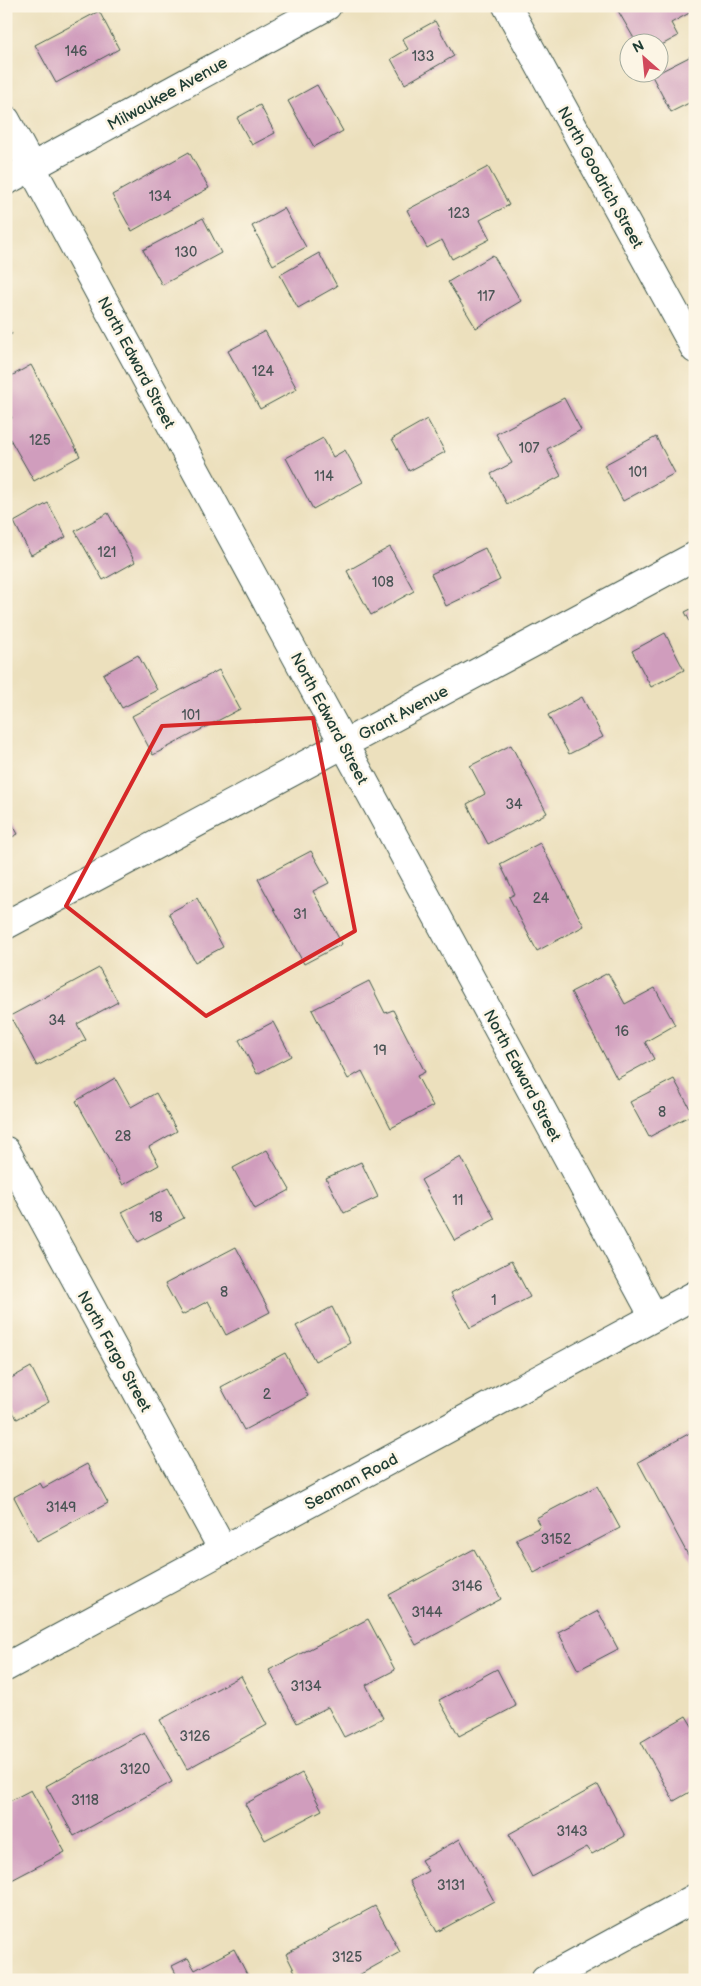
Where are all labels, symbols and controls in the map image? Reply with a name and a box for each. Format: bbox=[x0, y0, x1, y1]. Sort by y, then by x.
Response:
north arrow bbox=[618, 32, 668, 82]
text: N bbox=[630, 37, 647, 57]
house number: 146 bbox=[65, 43, 88, 60]
house number: 133 bbox=[412, 48, 434, 65]
street label: Milwaukee Avenue bbox=[104, 53, 231, 135]
street label: North Goodrich Street bbox=[553, 103, 647, 252]
house number: 134 bbox=[149, 188, 172, 205]
house number: 123 bbox=[448, 205, 470, 222]
house number: 130 bbox=[175, 244, 197, 261]
house number: 117 bbox=[477, 288, 495, 305]
street label: North Edward Street bbox=[93, 294, 178, 432]
house number: 124 bbox=[252, 363, 274, 380]
house number: 125 bbox=[29, 432, 51, 449]
house number: 107 bbox=[519, 440, 539, 457]
house number: 101 bbox=[628, 464, 648, 481]
house number: 114 bbox=[314, 468, 334, 485]
house number: 121 bbox=[98, 544, 116, 561]
house number: 108 bbox=[372, 574, 394, 591]
street label: North Edward Street bbox=[286, 650, 371, 788]
street label: Grant Avenue bbox=[356, 682, 452, 745]
house number: 101 bbox=[181, 707, 201, 724]
house number: 34 bbox=[505, 796, 523, 813]
house number: 24 bbox=[533, 890, 550, 907]
house number: 31 bbox=[293, 906, 307, 923]
street label: North Edward Street bbox=[479, 1007, 564, 1145]
house number: 34 bbox=[48, 1012, 66, 1029]
house number: 16 bbox=[615, 1023, 629, 1040]
house number: 19 bbox=[373, 1042, 387, 1059]
house number: 8 bbox=[658, 1104, 666, 1121]
house number: 28 bbox=[115, 1128, 131, 1145]
house number: 11 bbox=[453, 1192, 463, 1209]
house number: 18 bbox=[149, 1209, 163, 1226]
house number: 8 bbox=[220, 1284, 228, 1301]
street label: North Fargo Street bbox=[73, 1288, 155, 1415]
house number: 1 bbox=[491, 1292, 497, 1309]
house number: 2 bbox=[263, 1386, 272, 1403]
street label: Seaman Road bbox=[302, 1450, 401, 1515]
house number: 3149 bbox=[46, 1499, 76, 1516]
house number: 3152 bbox=[541, 1531, 572, 1548]
house number: 3146 bbox=[451, 1578, 483, 1595]
house number: 3144 bbox=[411, 1604, 443, 1621]
house number: 3134 bbox=[290, 1678, 322, 1695]
house number: 3126 bbox=[180, 1728, 211, 1745]
house number: 3120 bbox=[120, 1761, 150, 1778]
house number: 3118 bbox=[71, 1792, 99, 1809]
house number: 3143 bbox=[556, 1823, 588, 1840]
house number: 3131 bbox=[437, 1877, 465, 1894]
house number: 3125 bbox=[332, 1949, 362, 1966]

